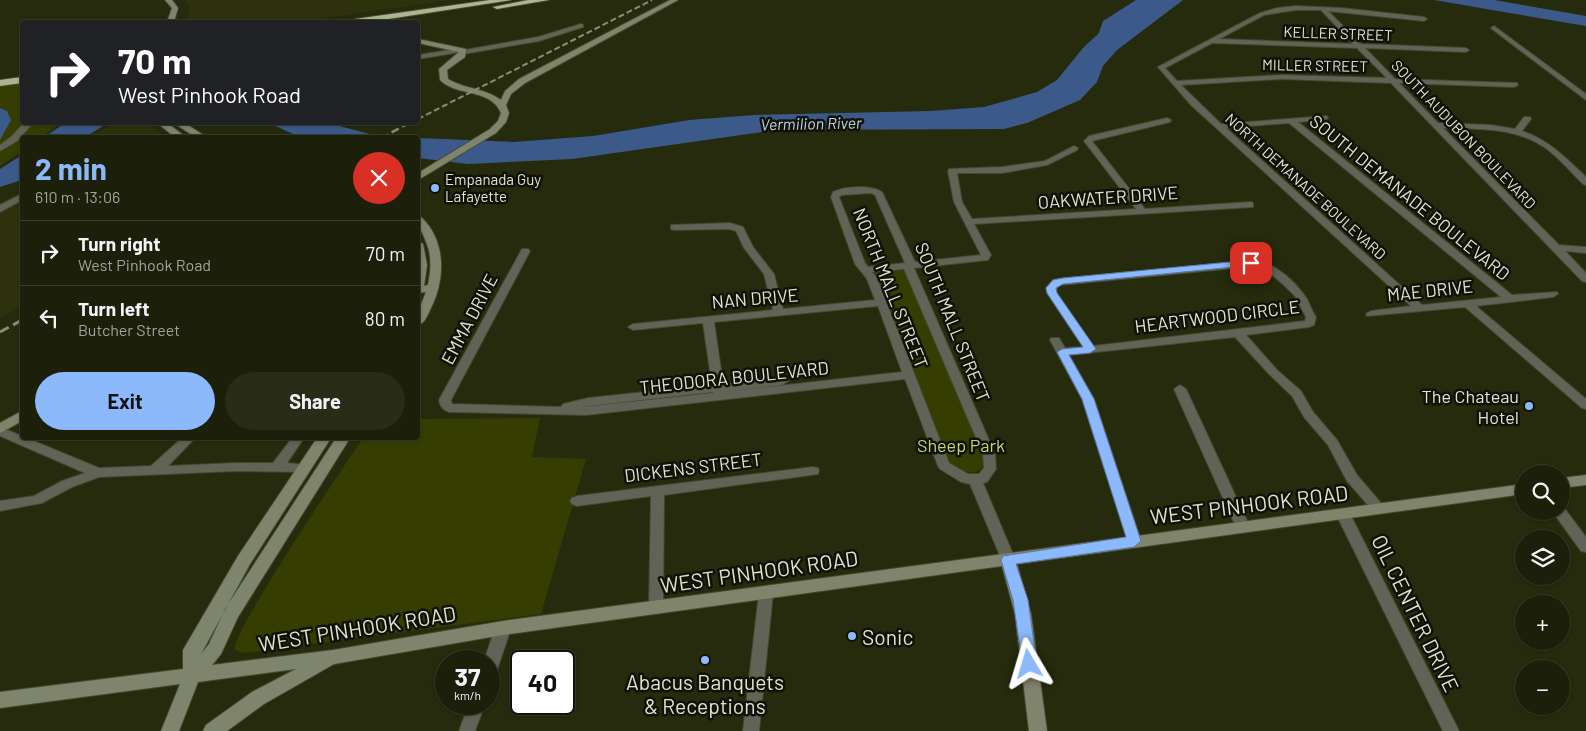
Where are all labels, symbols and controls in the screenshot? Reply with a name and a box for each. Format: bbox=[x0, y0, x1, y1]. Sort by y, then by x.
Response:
street label: KELLER STREET bbox=[1283, 22, 1393, 44]
text: 70 m bbox=[118, 39, 192, 81]
icon: right bbox=[35, 40, 100, 105]
street label: MILLER STREET bbox=[1262, 55, 1368, 75]
street label: SOUTH AUDUBON BOULEVARD bbox=[1388, 56, 1540, 212]
text: West Pinhook Road bbox=[118, 81, 301, 107]
street label: NORTH DEMANADE BOULEVARD bbox=[1222, 109, 1390, 263]
street label: SOUTH DEMANADE BOULEVARD bbox=[1306, 109, 1514, 285]
water label: Vermilion River bbox=[760, 113, 863, 133]
text: 2 min bbox=[35, 150, 107, 186]
button: close bbox=[353, 152, 405, 204]
place label: Empanada Guy Lafayette bbox=[445, 170, 541, 205]
street label: OAKWATER DRIVE bbox=[1037, 181, 1179, 213]
marker: Empanada Guy Lafayette bbox=[429, 182, 441, 194]
text: 610 m · 13:06 bbox=[35, 187, 120, 206]
street label: NORTH MALL STREET bbox=[849, 204, 933, 372]
text: Turn right bbox=[78, 232, 160, 255]
icon: right bbox=[35, 239, 63, 267]
street label: SOUTH MALL STREET bbox=[911, 239, 995, 405]
text: 70 m bbox=[366, 242, 405, 265]
pin bbox=[1230, 242, 1272, 284]
icon: arrive bbox=[1237, 249, 1265, 277]
text: West Pinhook Road bbox=[78, 255, 211, 274]
street label: EMMA DRIVE bbox=[436, 270, 502, 368]
street label: MAE DRIVE bbox=[1386, 275, 1474, 305]
street label: NAN DRIVE bbox=[711, 283, 799, 313]
street label: HEARTWOOD CIRCLE bbox=[1133, 295, 1301, 337]
text: Turn left bbox=[78, 297, 149, 320]
icon: left bbox=[35, 304, 63, 332]
text: 80 m bbox=[365, 307, 405, 330]
text: Butcher Street bbox=[78, 320, 180, 339]
street label: THEODORA BOULEVARD bbox=[638, 356, 830, 398]
button: Exit bbox=[35, 372, 215, 430]
button: Share bbox=[225, 372, 405, 430]
place label: The Chateau Hotel bbox=[1422, 385, 1519, 428]
marker: The Chateau Hotel bbox=[1523, 400, 1535, 412]
park label: Sheep Park bbox=[917, 434, 1005, 456]
street label: DICKENS STREET bbox=[623, 448, 763, 486]
map controls bbox=[1515, 465, 1570, 715]
button: search bbox=[1515, 465, 1570, 520]
street label: WEST PINHOOK ROAD bbox=[1149, 479, 1349, 529]
street label: OIL CENTER DRIVE bbox=[1367, 530, 1465, 696]
button: layers bbox=[1515, 530, 1570, 585]
street label: WEST PINHOOK ROAD bbox=[659, 545, 859, 597]
button: + bbox=[1515, 595, 1570, 650]
street label: WEST PINHOOK ROAD bbox=[257, 600, 457, 656]
place label: Sonic bbox=[862, 624, 913, 649]
marker: Sonic bbox=[846, 630, 858, 642]
position arrow bbox=[1002, 637, 1054, 689]
speed limit sign: 40 bbox=[510, 650, 575, 715]
marker: Abacus Banquets & Receptions bbox=[699, 654, 711, 666]
button: − bbox=[1515, 660, 1570, 715]
text: 37 bbox=[455, 661, 480, 691]
place label: Abacus Banquets & Receptions bbox=[626, 669, 784, 718]
text: km/h bbox=[454, 688, 481, 702]

